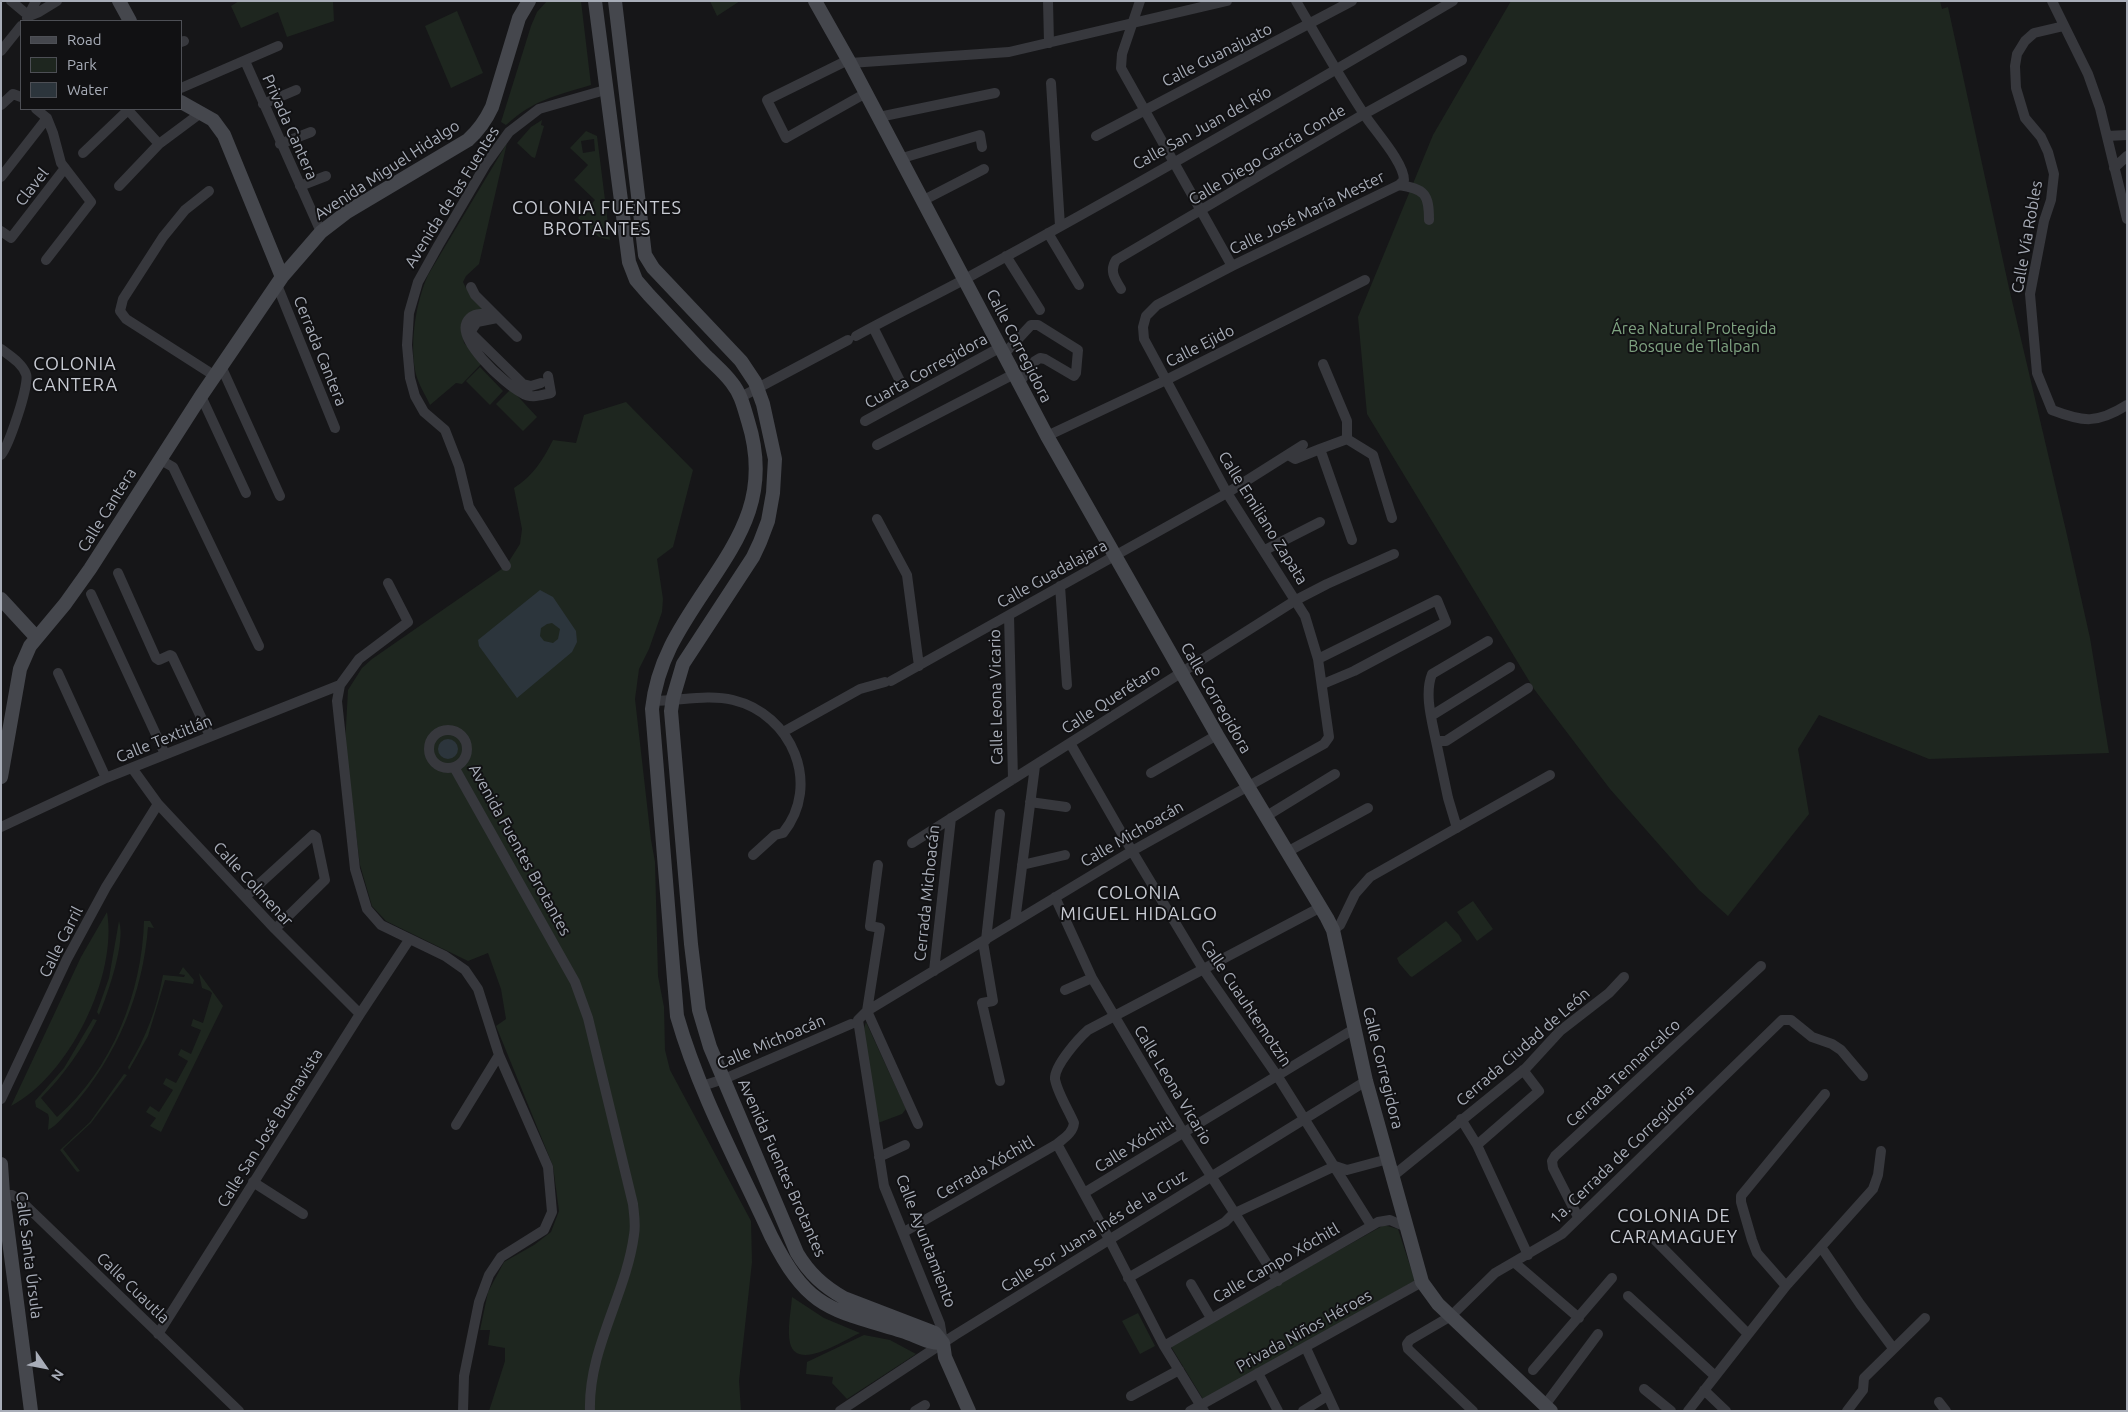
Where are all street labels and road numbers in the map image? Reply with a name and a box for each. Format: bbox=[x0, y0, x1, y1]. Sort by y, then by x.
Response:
street label: Calle Guanajuato bbox=[1159, 19, 1275, 91]
street label: Privada Cantera bbox=[258, 71, 322, 183]
street label: Calle San Juan del Río bbox=[1129, 82, 1275, 174]
street label: Calle Diego García Conde bbox=[1185, 100, 1349, 210]
street label: Avenida Miguel Hidalgo bbox=[311, 116, 463, 224]
street label: Avenida de las Fuentes bbox=[401, 123, 503, 271]
street label: Clavel bbox=[11, 164, 53, 210]
street label: Calle José María Mester bbox=[1226, 167, 1388, 259]
street label: Calle Vía Robles bbox=[2008, 179, 2046, 295]
street label: Calle Corregidora bbox=[982, 286, 1056, 406]
street label: Cerrada Cantera bbox=[289, 293, 351, 409]
street label: Calle Ejido bbox=[1162, 321, 1238, 371]
street label: Cuarta Corregidora bbox=[861, 329, 991, 413]
street label: Calle Emiliano Zapata bbox=[1214, 448, 1312, 588]
street label: Calle Cantera bbox=[74, 464, 140, 556]
street label: Calle Guadalajara bbox=[993, 536, 1111, 612]
street label: Calle Leona Vicario bbox=[985, 629, 1007, 765]
street label: Calle Corregidora bbox=[1176, 639, 1256, 757]
street label: Calle Querétaro bbox=[1058, 660, 1164, 738]
street label: Calle Textitlán bbox=[113, 711, 215, 767]
street label: Avenida Fuentes Brotantes bbox=[465, 761, 575, 939]
street label: Calle Michoacán bbox=[1077, 797, 1187, 871]
street label: Cerrada Michoacán bbox=[910, 824, 944, 962]
street label: Calle Colmenar bbox=[209, 838, 297, 930]
street label: Calle Carril bbox=[35, 903, 87, 981]
street label: Calle Cuauhtemotzin bbox=[1196, 936, 1296, 1070]
street label: Cerrada Ciudad de León bbox=[1452, 984, 1594, 1110]
street label: Calle Corregidora bbox=[1359, 1005, 1407, 1131]
street label: Calle Michoacán bbox=[714, 1011, 828, 1073]
street label: Cerrada Tennancalco bbox=[1562, 1015, 1684, 1131]
street label: Calle Leona Vicario bbox=[1130, 1022, 1216, 1148]
street label: Calle San José Buenavista bbox=[213, 1045, 327, 1211]
street label: Avenida Fuentes Brotantes bbox=[734, 1076, 830, 1260]
street label: 1a. Cerrada de Corregidora bbox=[1546, 1080, 1698, 1228]
street label: Calle Xóchitl bbox=[1091, 1113, 1177, 1177]
street label: Cerrada Xóchitl bbox=[932, 1132, 1038, 1204]
street label: Calle Sor Juana Inés de la Cruz bbox=[997, 1166, 1191, 1296]
street label: Calle Ayuntamiento bbox=[892, 1172, 960, 1310]
street label: Calle Santa Úrsula bbox=[12, 1190, 46, 1320]
street label: Calle Campo Xóchitl bbox=[1209, 1219, 1343, 1307]
street label: Calle Cuautla bbox=[93, 1249, 173, 1327]
street label: Privada Niños Héroes bbox=[1233, 1286, 1375, 1376]

